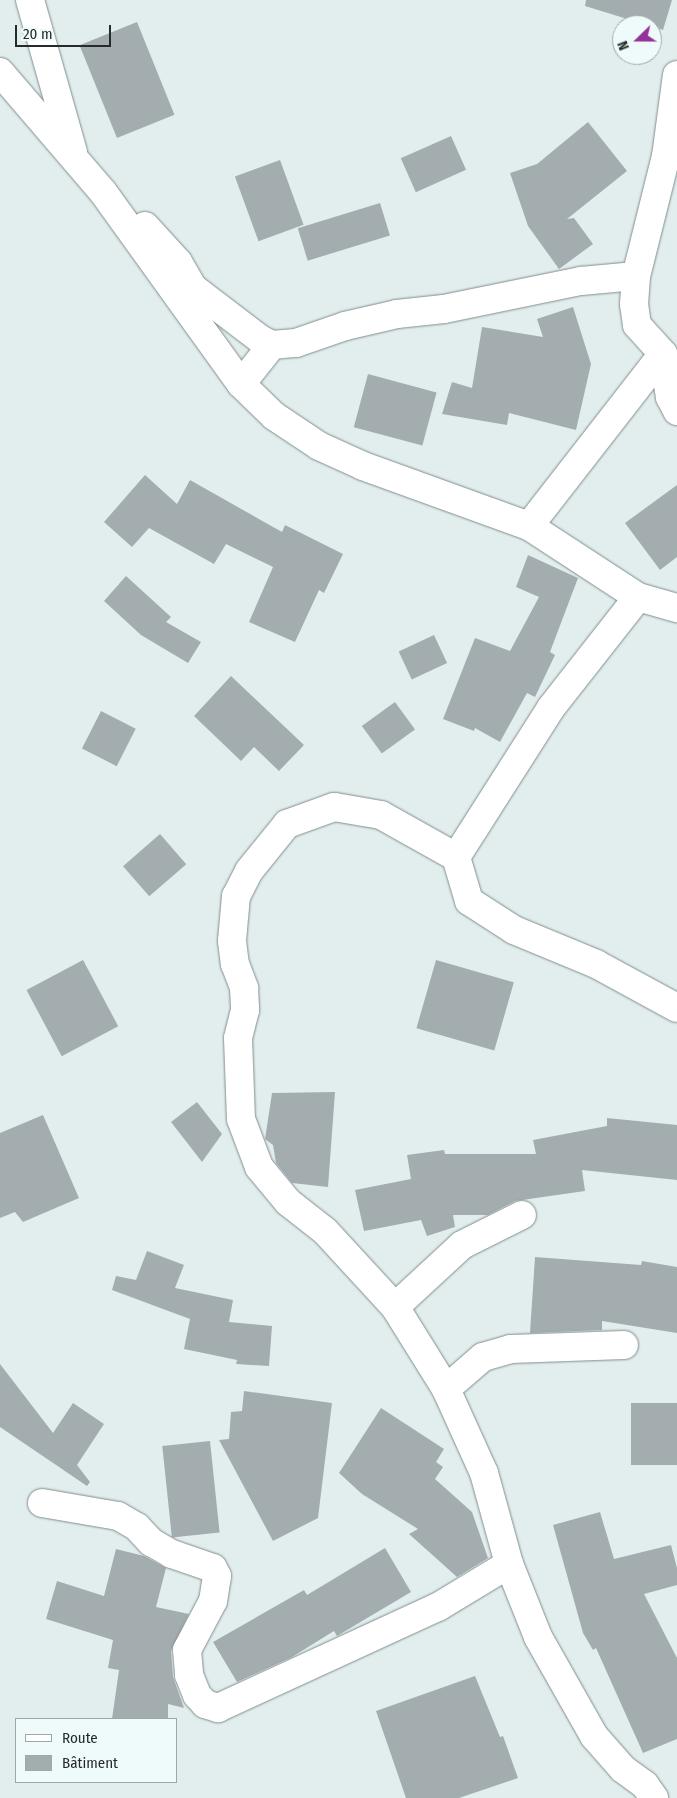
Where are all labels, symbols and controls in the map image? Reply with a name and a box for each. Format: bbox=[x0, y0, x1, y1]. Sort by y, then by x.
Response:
scale bar bbox=[18, 15, 114, 47]
north arrow bbox=[612, 15, 662, 65]
text: 20 m bbox=[23, 25, 53, 43]
text: N bbox=[614, 38, 633, 53]
legend bbox=[15, 1718, 178, 1783]
text: Route bbox=[62, 1729, 98, 1747]
text: Bâtiment bbox=[62, 1754, 118, 1772]

